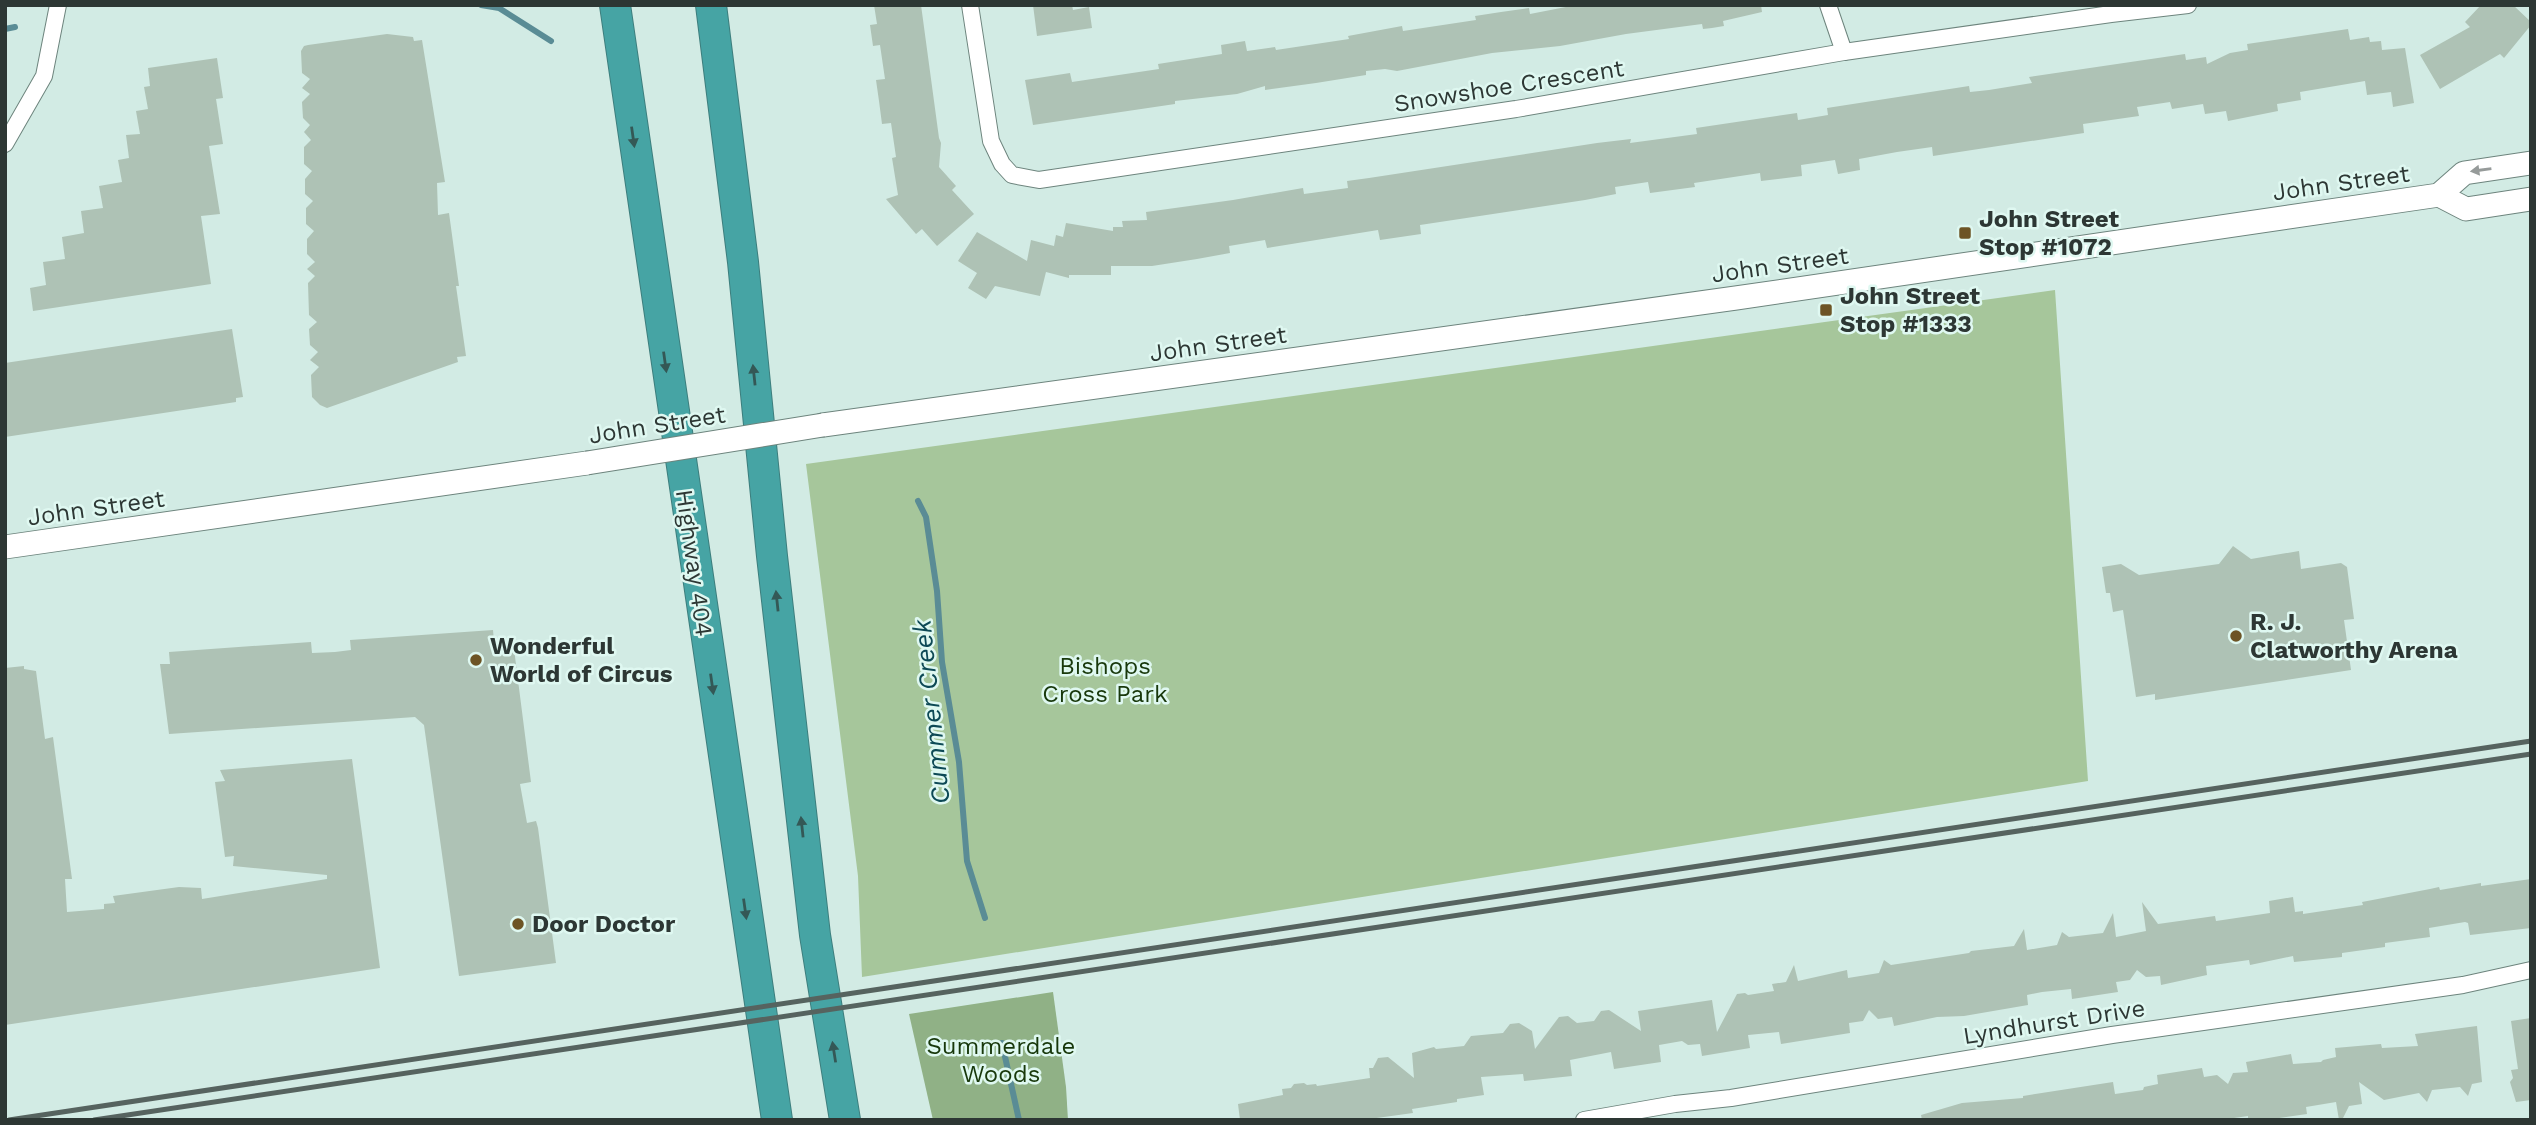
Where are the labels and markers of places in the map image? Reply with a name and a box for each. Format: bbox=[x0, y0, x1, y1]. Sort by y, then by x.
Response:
place label: John Street Stop #1072 bbox=[1979, 205, 2120, 261]
marker: John Street Stop #1072 bbox=[1957, 225, 1973, 241]
place label: John Street Stop #1333 bbox=[1840, 282, 1981, 338]
marker: John Street Stop #1333 bbox=[1818, 302, 1834, 318]
place label: R. J. Clatworthy Arena bbox=[2250, 608, 2458, 664]
marker: R. J. Clatworthy Arena bbox=[2228, 628, 2244, 644]
place label: Wonderful World of Circus bbox=[490, 632, 673, 688]
marker: Wonderful World of Circus bbox=[468, 652, 484, 668]
place label: Door Doctor bbox=[532, 910, 676, 938]
marker: Door Doctor bbox=[510, 916, 526, 932]

